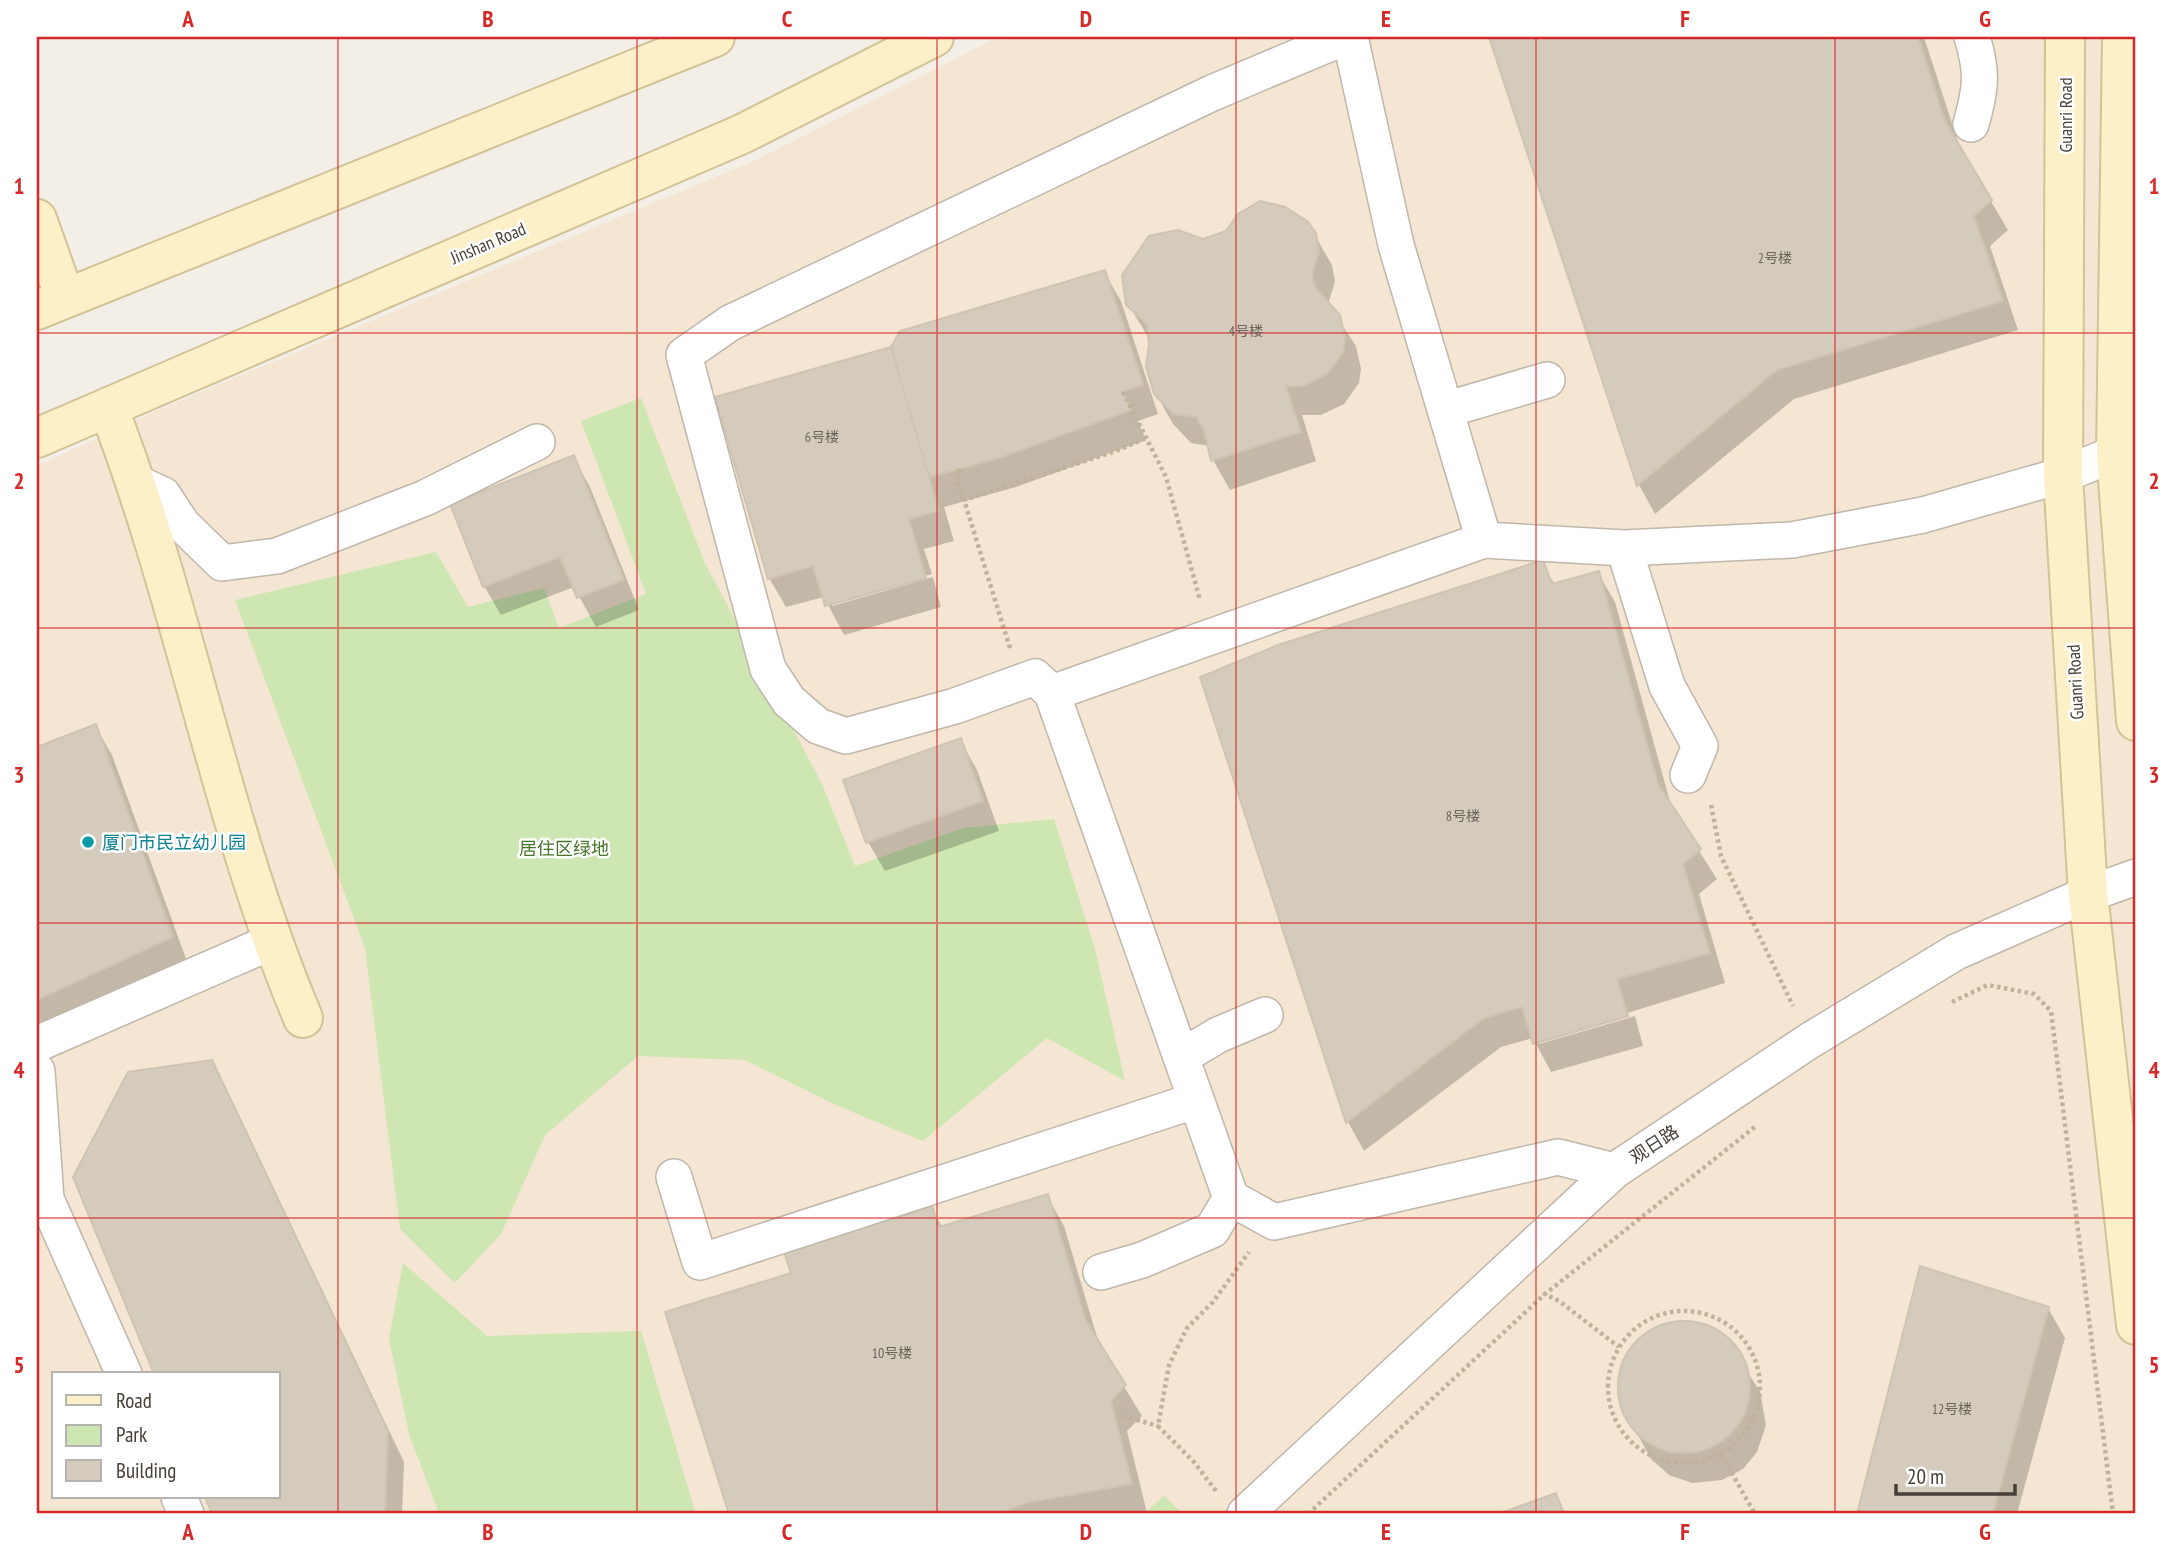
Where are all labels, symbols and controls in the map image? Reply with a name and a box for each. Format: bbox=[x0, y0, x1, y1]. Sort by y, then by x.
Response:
text: A bbox=[181, 4, 194, 33]
text: B bbox=[482, 4, 494, 33]
text: C bbox=[782, 4, 793, 33]
text: D bbox=[1080, 4, 1092, 33]
text: E bbox=[1381, 4, 1391, 33]
text: F bbox=[1680, 4, 1690, 33]
text: G bbox=[1979, 4, 1991, 33]
street label: Guanri Road bbox=[2054, 77, 2077, 153]
text: 1 bbox=[14, 171, 25, 200]
text: 1 bbox=[2149, 171, 2160, 200]
street label: Jinshan Road bbox=[446, 217, 529, 270]
house number: 2号楼 bbox=[1758, 249, 1792, 267]
house number: 4号楼 bbox=[1229, 322, 1263, 340]
house number: 6号楼 bbox=[805, 428, 839, 446]
text: 2 bbox=[14, 466, 25, 495]
text: 2 bbox=[2149, 466, 2160, 495]
street label: Guanri Road bbox=[2062, 644, 2088, 720]
text: 3 bbox=[14, 760, 25, 789]
text: 3 bbox=[2149, 760, 2160, 789]
house number: 8号楼 bbox=[1446, 807, 1480, 825]
place label: 厦门市民立幼儿园 bbox=[102, 831, 246, 854]
marker: 厦门市民立幼儿园 bbox=[80, 834, 96, 850]
park label: 居住区绿地 bbox=[519, 837, 609, 860]
text: 4 bbox=[14, 1055, 25, 1084]
text: 4 bbox=[2149, 1055, 2160, 1084]
street label: 观日路 bbox=[1625, 1120, 1683, 1168]
house number: 10号楼 bbox=[872, 1344, 912, 1362]
text: 5 bbox=[14, 1350, 25, 1379]
text: 5 bbox=[2149, 1350, 2160, 1379]
legend bbox=[52, 1372, 280, 1498]
text: Road bbox=[116, 1387, 152, 1414]
house number: 12号楼 bbox=[1932, 1400, 1972, 1418]
text: Park bbox=[116, 1421, 147, 1448]
scale bar bbox=[1896, 1453, 2016, 1497]
text: Building bbox=[116, 1457, 176, 1484]
text: 20 m bbox=[1907, 1463, 1944, 1490]
text: A bbox=[181, 1517, 194, 1546]
text: B bbox=[482, 1517, 494, 1546]
text: C bbox=[782, 1517, 793, 1546]
text: D bbox=[1080, 1517, 1092, 1546]
text: E bbox=[1381, 1517, 1391, 1546]
text: F bbox=[1680, 1517, 1690, 1546]
text: G bbox=[1979, 1517, 1991, 1546]

